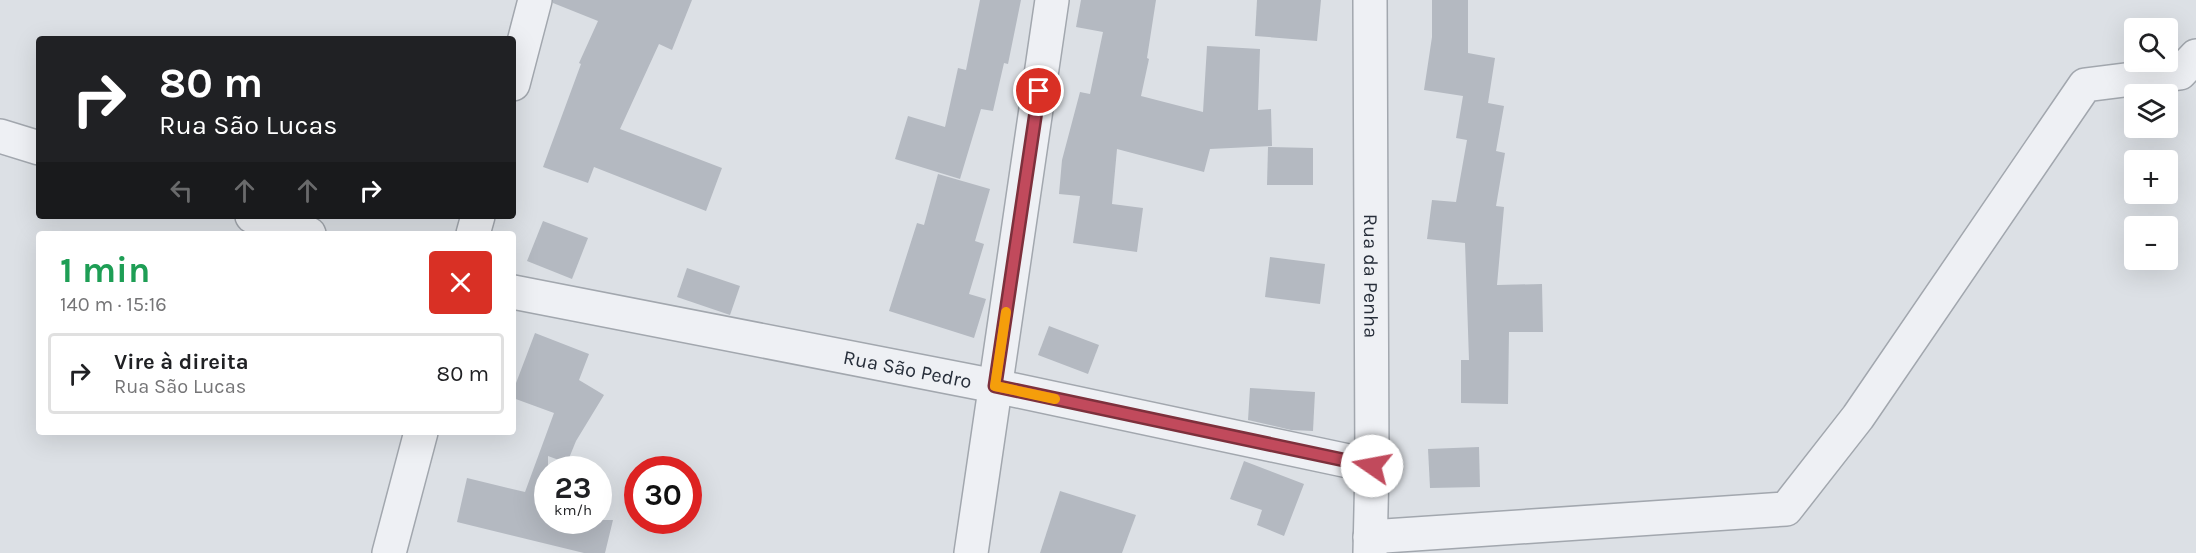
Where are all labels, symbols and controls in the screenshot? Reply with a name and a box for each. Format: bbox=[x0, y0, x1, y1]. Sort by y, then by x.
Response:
map controls bbox=[2124, 18, 2178, 270]
button: search bbox=[2124, 18, 2178, 72]
text: 80 m bbox=[159, 58, 263, 108]
icon: right bbox=[60, 60, 138, 138]
pin bbox=[1013, 65, 1064, 116]
icon: arrive bbox=[1022, 74, 1055, 107]
button: layers bbox=[2124, 84, 2178, 138]
text: Rua São Lucas bbox=[159, 109, 337, 141]
button: + bbox=[2124, 150, 2178, 204]
icon: left bbox=[165, 174, 198, 207]
icon: ahead bbox=[228, 174, 261, 207]
icon: ahead bbox=[291, 174, 324, 207]
icon: right bbox=[354, 174, 387, 207]
street label: Rua da Penha bbox=[1359, 214, 1382, 338]
button: − bbox=[2124, 216, 2178, 270]
text: 1 min bbox=[60, 249, 150, 291]
button: close bbox=[429, 251, 492, 314]
text: 140 m · 15:16 bbox=[60, 293, 167, 316]
street label: Rua São Pedro bbox=[841, 346, 974, 393]
text: Vire à direita bbox=[114, 349, 249, 375]
icon: right bbox=[63, 357, 96, 390]
text: 80 m bbox=[437, 361, 489, 387]
text: Rua São Lucas bbox=[114, 375, 246, 398]
position arrow bbox=[1340, 434, 1404, 498]
speed limit sign: 30 bbox=[624, 456, 702, 534]
text: 23 bbox=[555, 470, 591, 506]
text: km/h bbox=[554, 501, 592, 519]

